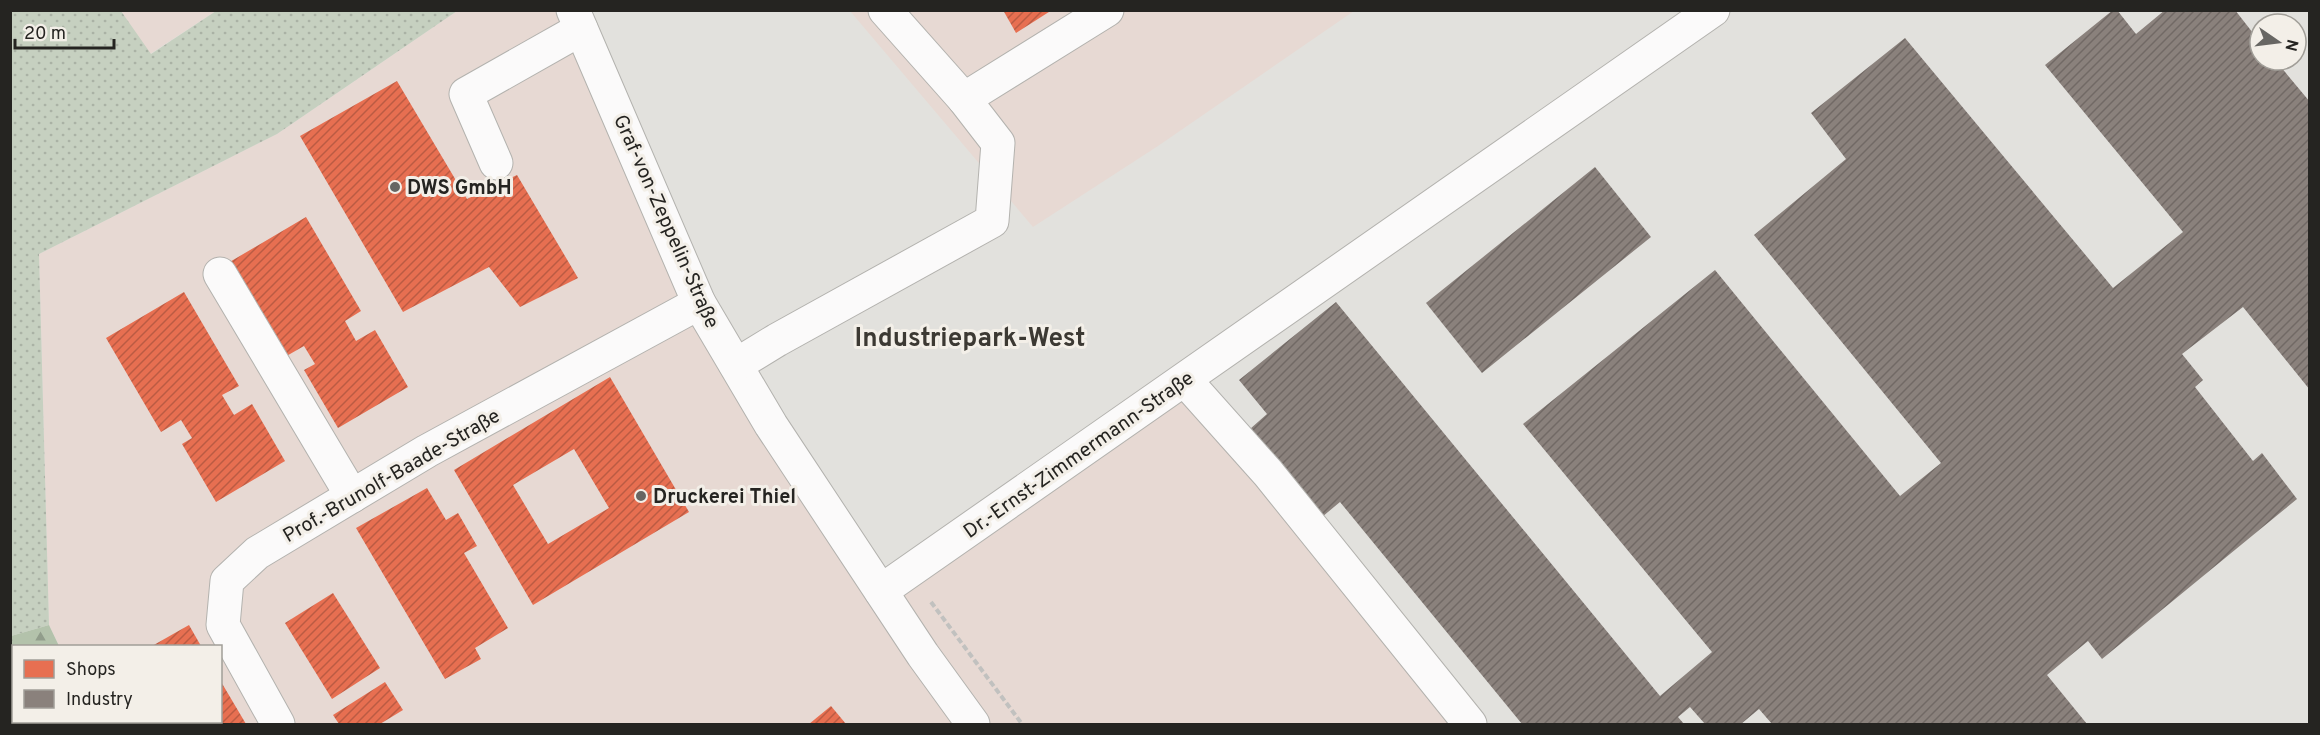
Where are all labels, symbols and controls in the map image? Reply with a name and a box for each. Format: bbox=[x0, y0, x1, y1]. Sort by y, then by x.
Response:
scale bar bbox=[15, 12, 114, 50]
north arrow bbox=[2248, 12, 2308, 72]
text: 20 m bbox=[24, 23, 66, 46]
text: N bbox=[2280, 37, 2302, 53]
street label: Graf-von-Zeppelin-Straße bbox=[606, 111, 724, 333]
place label: DWS GmbH bbox=[407, 176, 512, 202]
marker: DWS GmbH bbox=[388, 180, 402, 194]
district label: Industriepark-West bbox=[855, 323, 1085, 356]
street label: Dr.-Ernst-Zimmermann-Straße bbox=[959, 366, 1199, 545]
street label: Prof.-Brunolf-Baade-Straße bbox=[279, 404, 505, 550]
place label: Druckerei Thiel bbox=[653, 485, 796, 511]
marker: Druckerei Thiel bbox=[634, 489, 648, 503]
legend bbox=[12, 645, 222, 723]
text: Shops bbox=[66, 659, 116, 682]
text: Industry bbox=[66, 689, 133, 712]

